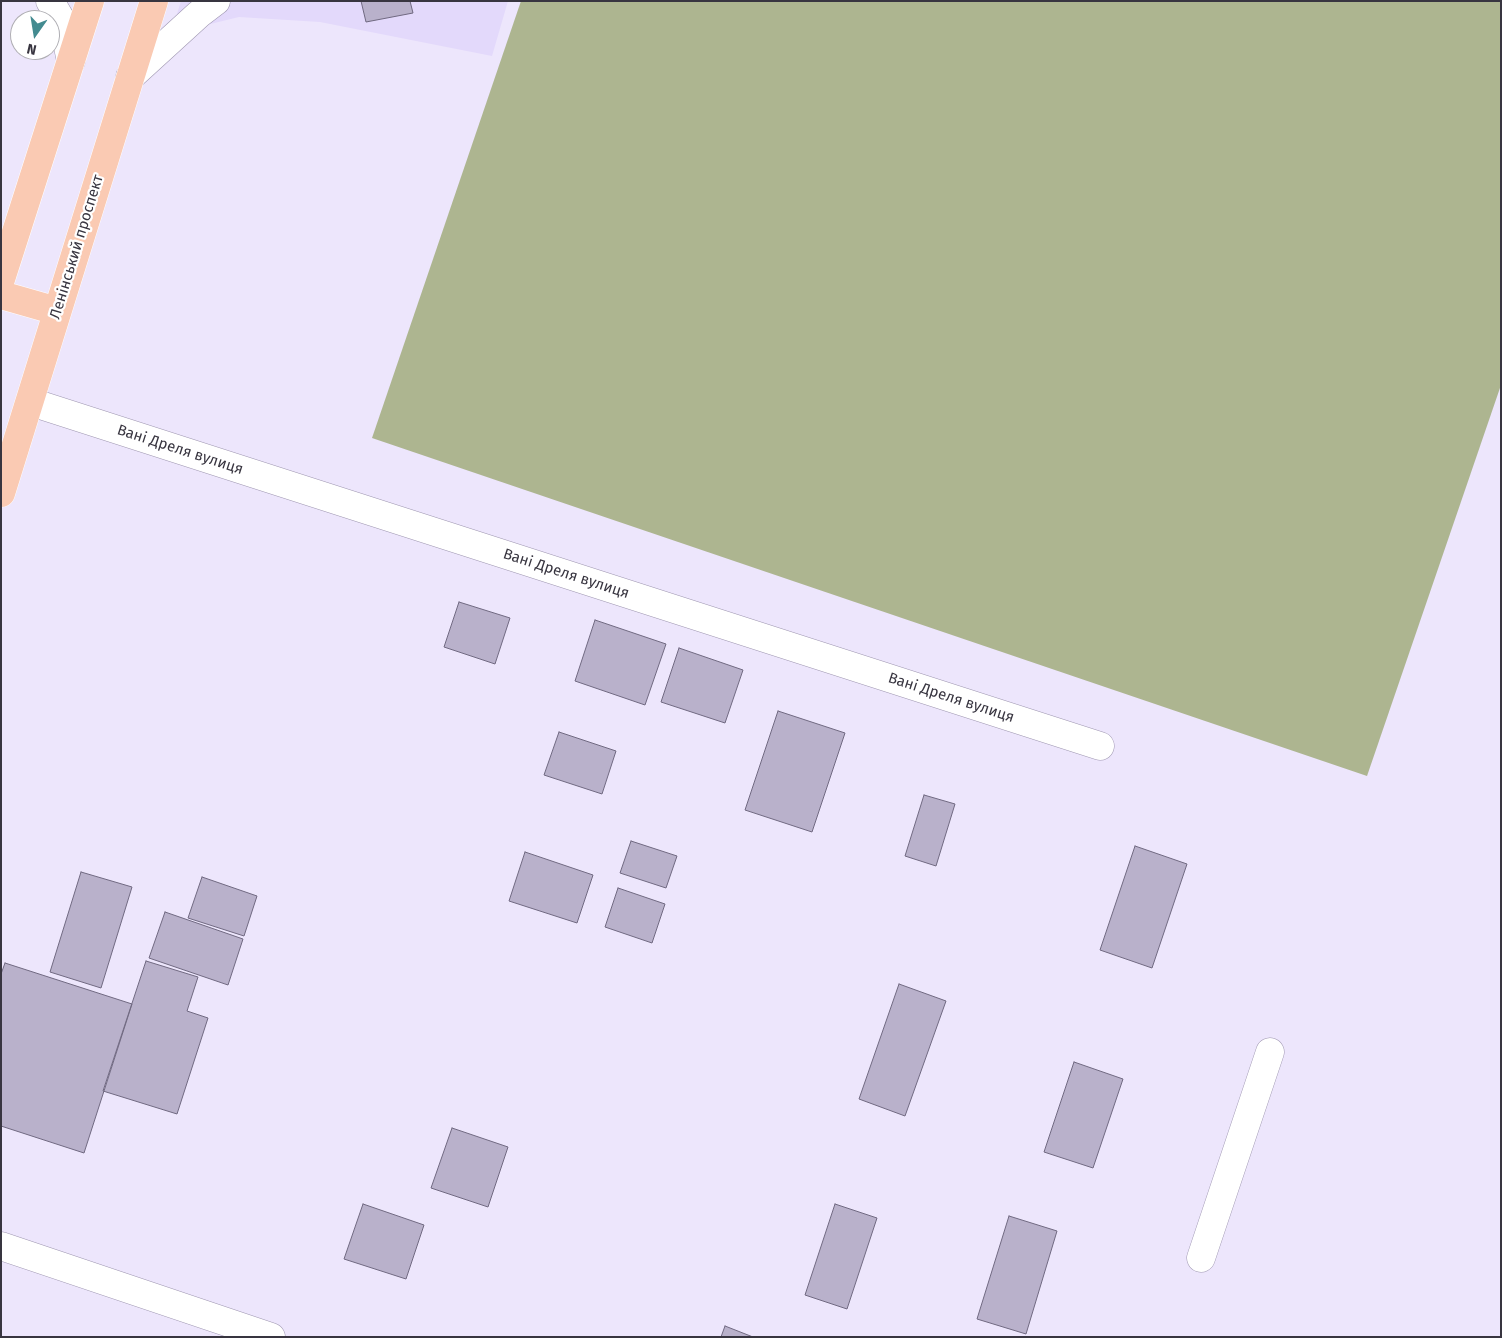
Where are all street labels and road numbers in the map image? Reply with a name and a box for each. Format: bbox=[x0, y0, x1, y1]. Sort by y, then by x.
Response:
street label: Ленінський проспект bbox=[46, 173, 108, 321]
street label: Вані Дреля вулиця bbox=[115, 421, 245, 479]
street label: Вані Дреля вулиця bbox=[501, 545, 631, 603]
street label: Вані Дреля вулиця bbox=[886, 669, 1016, 727]

